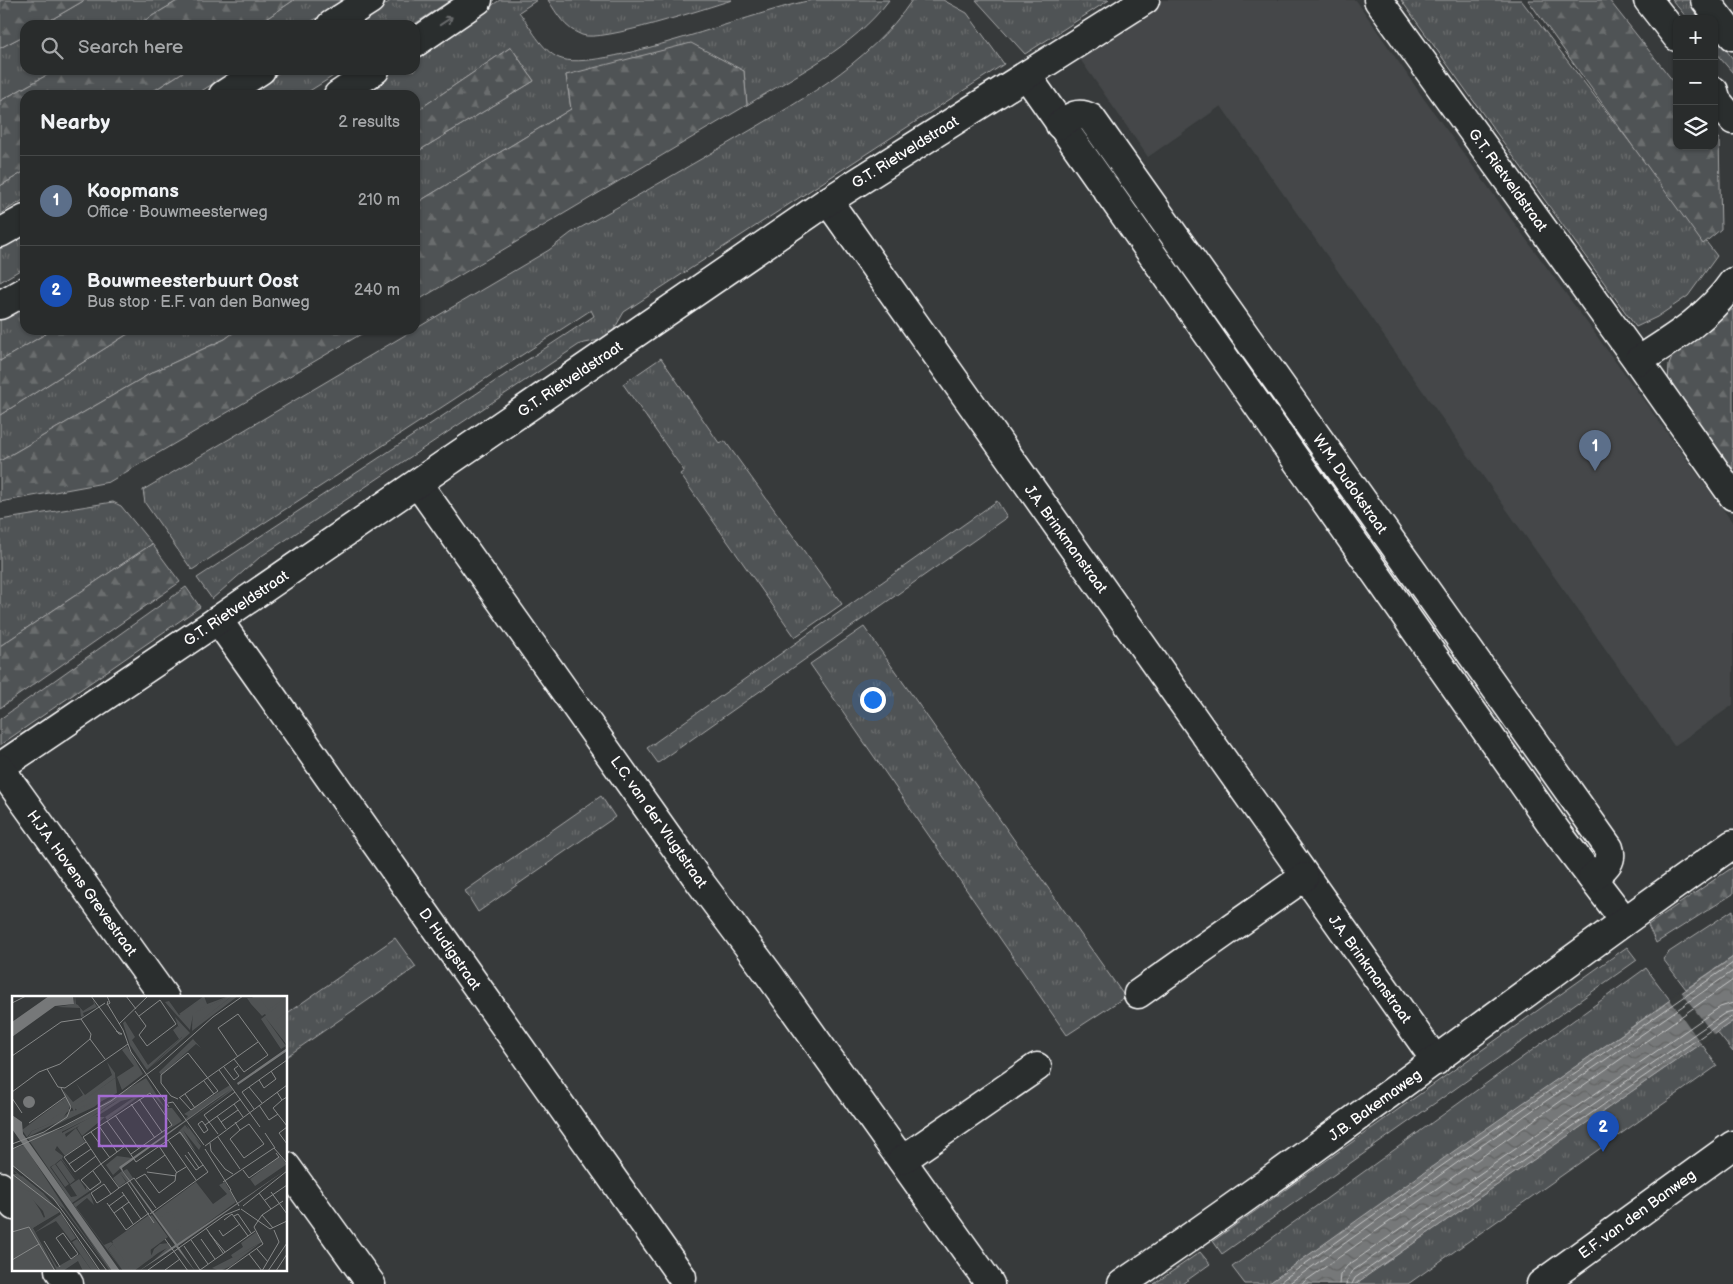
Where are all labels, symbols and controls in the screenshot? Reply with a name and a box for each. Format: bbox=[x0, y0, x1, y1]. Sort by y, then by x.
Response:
map controls bbox=[1673, 15, 1718, 150]
button: + bbox=[1673, 15, 1718, 60]
one-way arrow bbox=[439, 16, 453, 26]
search box bbox=[20, 20, 420, 75]
icon: search bbox=[38, 34, 66, 62]
text: Search here bbox=[78, 36, 183, 59]
button: − bbox=[1673, 60, 1718, 105]
button: layers bbox=[1673, 105, 1718, 150]
text: Nearby bbox=[40, 110, 110, 135]
street label: G.T. Rietveldstraat bbox=[848, 112, 963, 193]
text: 2 results bbox=[338, 113, 400, 132]
street label: G.T. Rietveldstraat bbox=[1464, 125, 1552, 236]
text: Koopmans bbox=[87, 180, 179, 203]
text: 1 bbox=[53, 191, 59, 210]
text: 210 m bbox=[358, 191, 400, 210]
text: Office · Bouwmeesterweg bbox=[87, 203, 268, 222]
text: Bouwmeesterbuurt Oost bbox=[87, 270, 299, 293]
text: 2 bbox=[51, 281, 61, 300]
text: 240 m bbox=[354, 281, 400, 300]
text: Bus stop · E.F. van den Banweg bbox=[87, 293, 310, 312]
street label: G.T. Rietveldstraat bbox=[514, 337, 627, 422]
pin: 1 bbox=[1579, 430, 1611, 471]
street label: W.M. Dudokstraat bbox=[1308, 431, 1391, 538]
street label: J.A. Brinkmanstraat bbox=[1020, 481, 1112, 598]
street label: G.T. Rietveldstraat bbox=[180, 566, 293, 651]
your location bbox=[860, 687, 886, 713]
street label: L.C. van der Vlugtstraat bbox=[606, 753, 711, 892]
street label: H.J.A. Hovens Grevestraat bbox=[22, 807, 141, 960]
street label: D. Hudigstraat bbox=[414, 905, 485, 994]
street label: J.A. Brinkmanstraat bbox=[1324, 911, 1416, 1028]
inset map bbox=[12, 996, 288, 1272]
street label: J.B. Bakemaweg bbox=[1325, 1065, 1425, 1145]
pin: 2 bbox=[1587, 1111, 1619, 1152]
street label: E.F. van den Banweg bbox=[1575, 1166, 1700, 1263]

